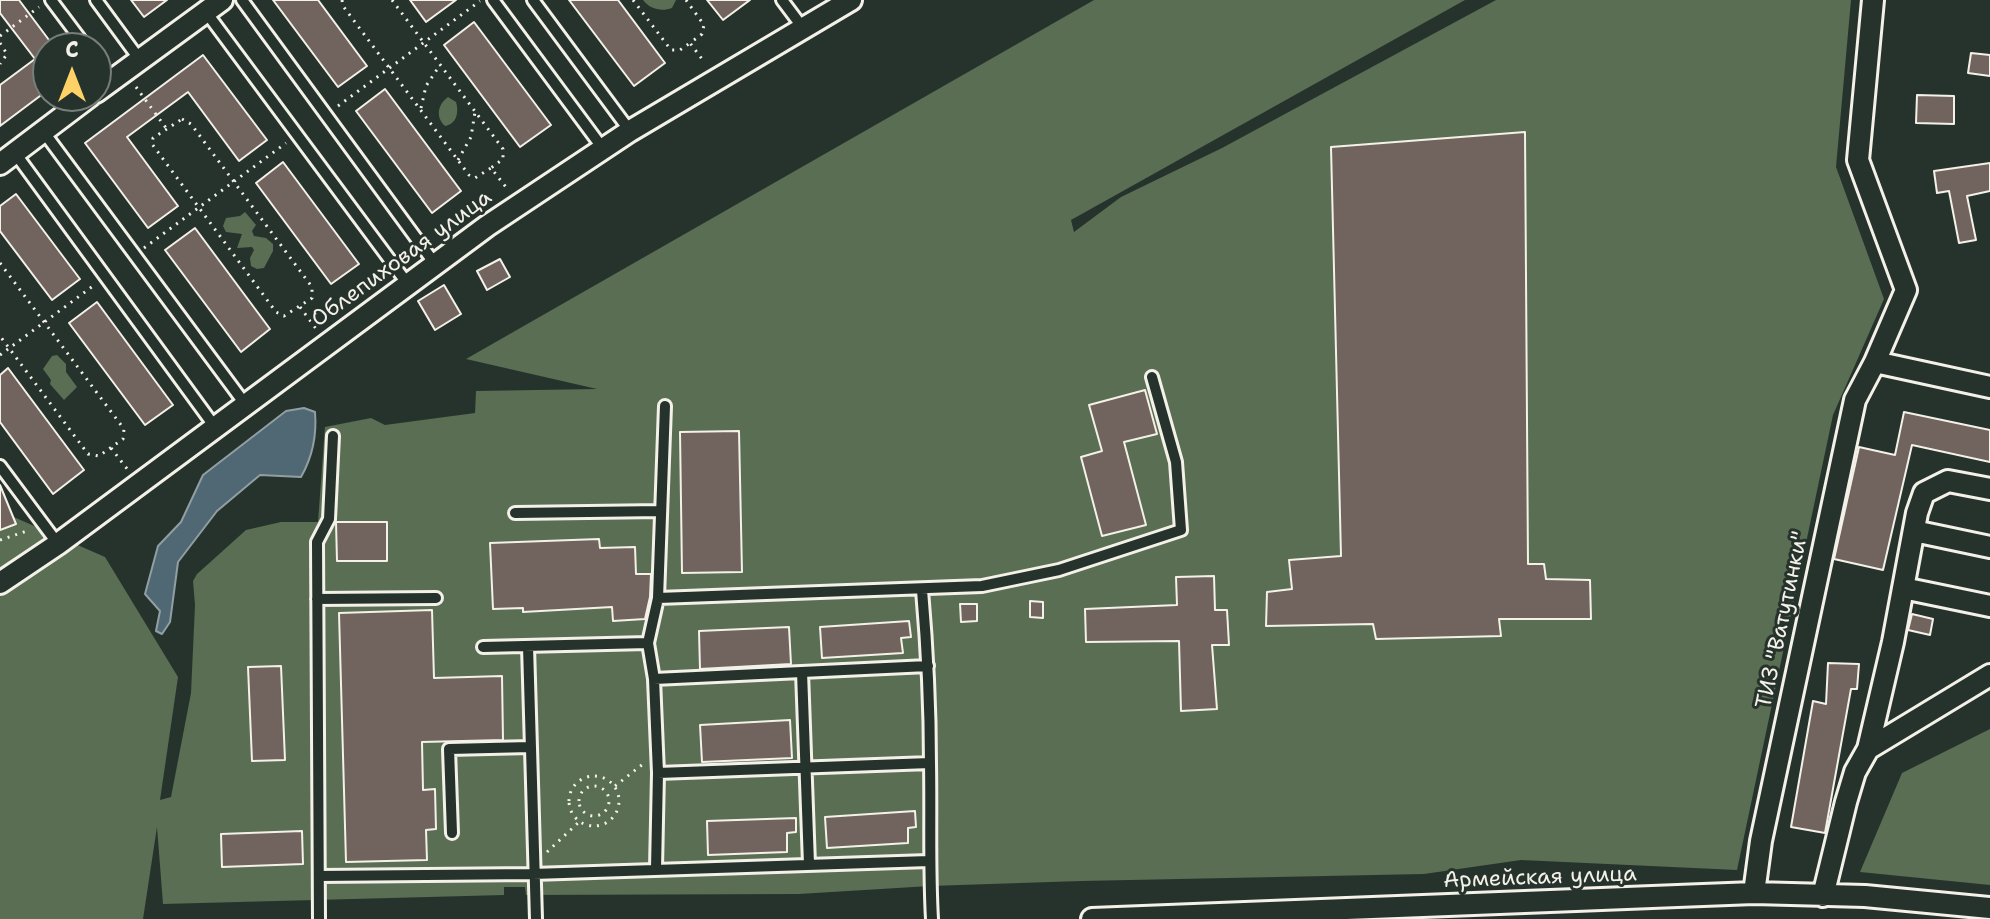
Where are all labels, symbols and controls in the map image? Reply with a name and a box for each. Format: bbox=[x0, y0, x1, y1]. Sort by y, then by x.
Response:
north arrow bbox=[32, 32, 112, 112]
text: С bbox=[65, 35, 79, 64]
street label: Облепиховая улица bbox=[307, 185, 497, 333]
street label: ТИЗ "Ватутинки" bbox=[1751, 529, 1815, 711]
street label: Армейская улица bbox=[1443, 861, 1637, 895]

